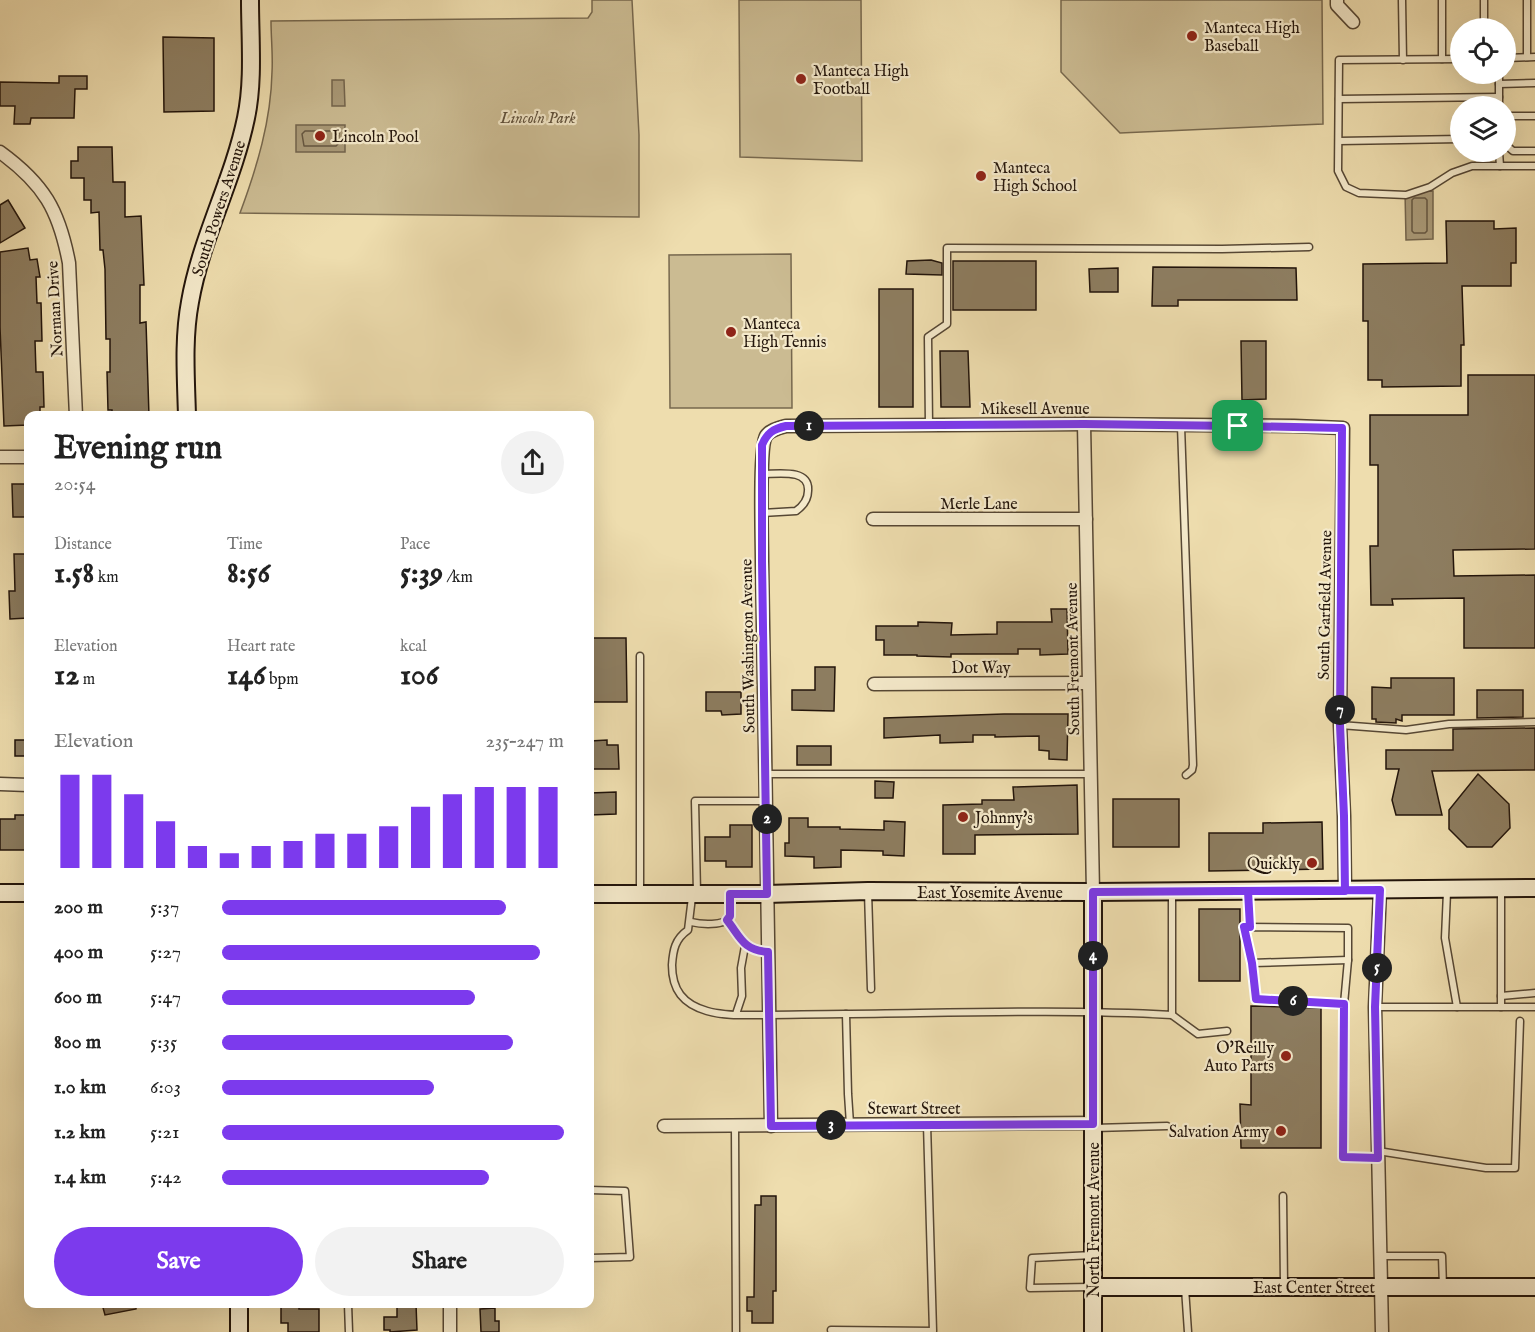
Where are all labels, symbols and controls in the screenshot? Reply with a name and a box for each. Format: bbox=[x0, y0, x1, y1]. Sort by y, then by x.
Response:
map controls bbox=[1450, 18, 1516, 162]
button: locate bbox=[1450, 18, 1516, 84]
place label: Manteca High Baseball bbox=[1204, 19, 1300, 57]
marker: Manteca High Baseball bbox=[1185, 29, 1199, 43]
place label: Manteca High Football bbox=[813, 62, 909, 100]
marker: Manteca High Football bbox=[794, 72, 808, 86]
button: layers bbox=[1450, 96, 1516, 162]
park label: Lincoln Park bbox=[499, 109, 576, 129]
place label: Lincoln Pool bbox=[332, 128, 419, 148]
marker: Lincoln Pool bbox=[313, 129, 327, 143]
street label: South Powers Avenue bbox=[189, 138, 251, 279]
place label: Manteca High School bbox=[993, 159, 1077, 197]
marker: Manteca High School bbox=[974, 169, 988, 183]
street label: Norman Drive bbox=[43, 260, 69, 358]
place label: Manteca High Tennis bbox=[743, 315, 827, 353]
marker: Manteca High Tennis bbox=[724, 325, 738, 339]
street label: Mikesell Avenue bbox=[980, 400, 1090, 420]
pin bbox=[1212, 400, 1263, 451]
icon: arrive bbox=[1221, 409, 1254, 442]
pin: 1 bbox=[794, 411, 824, 441]
text: 1 bbox=[806, 416, 812, 436]
text: Evening run bbox=[54, 428, 222, 470]
button: share bbox=[501, 431, 564, 494]
text: 20:54 bbox=[54, 472, 95, 497]
street label: Merle Lane bbox=[940, 495, 1018, 515]
street label: South Garfield Avenue bbox=[1315, 530, 1337, 680]
text: Distance bbox=[54, 535, 112, 555]
text: Time bbox=[227, 535, 263, 555]
text: Pace bbox=[400, 535, 430, 555]
text: 1.58 bbox=[54, 555, 94, 593]
text: 8:56 bbox=[227, 555, 270, 593]
text: 5:39 bbox=[400, 555, 443, 593]
street label: South Washington Avenue bbox=[737, 559, 761, 733]
text: km bbox=[94, 568, 119, 588]
text: /km bbox=[443, 568, 473, 588]
street label: South Fremont Avenue bbox=[1063, 582, 1085, 736]
text: Elevation bbox=[54, 637, 117, 657]
text: Heart rate bbox=[227, 637, 295, 657]
text: kcal bbox=[400, 637, 427, 657]
text: 12 bbox=[54, 657, 79, 695]
text: 146 bbox=[227, 657, 266, 695]
text: 106 bbox=[400, 657, 438, 695]
street label: Dot Way bbox=[951, 659, 1011, 679]
text: m bbox=[79, 670, 95, 690]
text: bpm bbox=[266, 670, 299, 690]
pin: 7 bbox=[1325, 695, 1355, 725]
text: 7 bbox=[1336, 700, 1344, 720]
text: Elevation bbox=[54, 729, 133, 754]
text: 235–247 m bbox=[485, 729, 564, 754]
pin: 2 bbox=[752, 804, 782, 834]
text: 2 bbox=[763, 809, 771, 829]
place label: Johnny's bbox=[973, 809, 1033, 829]
marker: Johnny's bbox=[956, 810, 970, 824]
place label: Quickly bbox=[1247, 855, 1300, 875]
marker: Quickly bbox=[1305, 856, 1319, 870]
street label: East Yosemite Avenue bbox=[917, 884, 1063, 904]
text: 200 m bbox=[54, 895, 103, 920]
text: 5:37 bbox=[150, 895, 179, 920]
text: 400 m bbox=[54, 940, 103, 965]
text: 5:27 bbox=[150, 940, 181, 965]
pin: 4 bbox=[1078, 941, 1108, 971]
text: 4 bbox=[1089, 946, 1097, 966]
pin: 5 bbox=[1362, 953, 1392, 983]
text: 5 bbox=[1374, 958, 1380, 978]
text: 600 m bbox=[54, 985, 102, 1010]
text: 5:47 bbox=[150, 985, 181, 1010]
pin: 6 bbox=[1278, 986, 1308, 1016]
text: 6 bbox=[1290, 991, 1296, 1011]
text: 800 m bbox=[54, 1030, 101, 1055]
text: 5:35 bbox=[150, 1030, 177, 1055]
place label: O'Reilly Auto Parts bbox=[1203, 1039, 1274, 1077]
marker: O'Reilly Auto Parts bbox=[1279, 1049, 1293, 1063]
text: 1.0 km bbox=[54, 1075, 106, 1100]
text: 6:03 bbox=[150, 1075, 181, 1100]
street label: Stewart Street bbox=[867, 1100, 961, 1120]
pin: 3 bbox=[816, 1110, 846, 1140]
text: 3 bbox=[828, 1115, 834, 1135]
text: 1.2 km bbox=[54, 1120, 106, 1145]
text: 5:21 bbox=[150, 1120, 179, 1145]
place label: Salvation Army bbox=[1169, 1123, 1269, 1143]
marker: Salvation Army bbox=[1274, 1124, 1288, 1138]
street label: North Fremont Avenue bbox=[1085, 1142, 1105, 1298]
text: 1.4 km bbox=[54, 1165, 106, 1190]
text: 5:42 bbox=[150, 1165, 182, 1190]
button: Save bbox=[54, 1227, 303, 1296]
button: Share bbox=[315, 1227, 564, 1296]
street label: East Center Street bbox=[1253, 1279, 1375, 1299]

